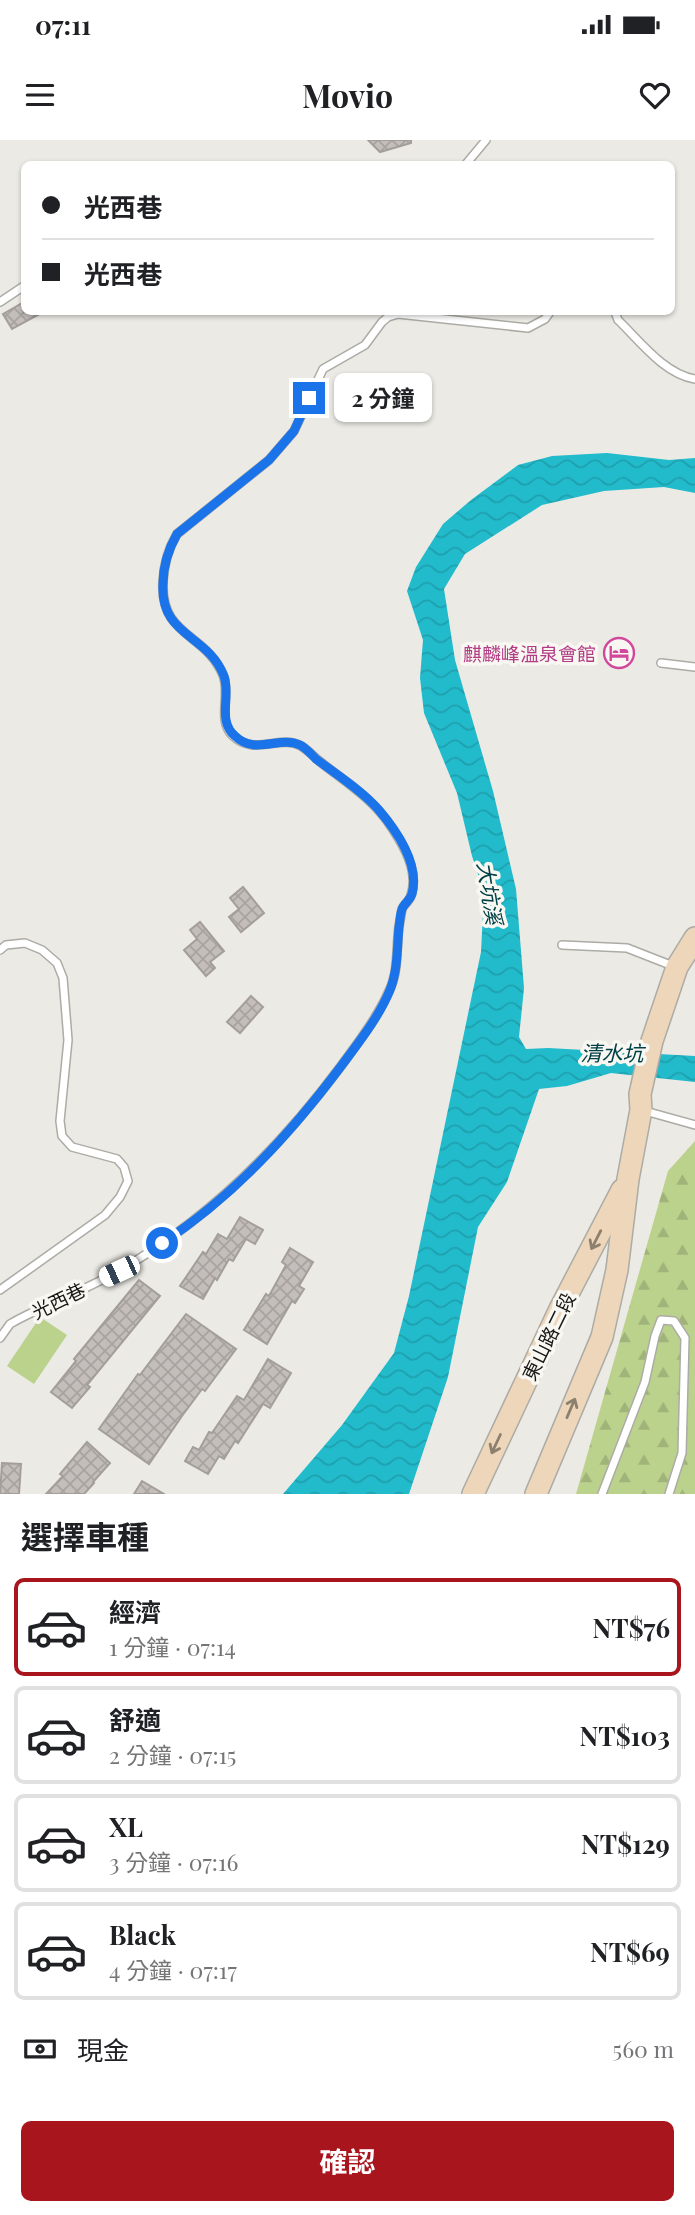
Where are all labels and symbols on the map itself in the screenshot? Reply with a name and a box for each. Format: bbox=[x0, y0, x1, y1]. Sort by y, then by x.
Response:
callout: 2 分鐘 bbox=[334, 373, 432, 422]
route end bbox=[293, 382, 325, 414]
hotel icon: 麒麟峰溫泉會館 bbox=[602, 636, 636, 670]
place label: 麒麟峰溫泉會館 bbox=[463, 640, 596, 666]
water label: 大坑溪 bbox=[472, 860, 510, 929]
water label: 清水坑 bbox=[581, 1038, 646, 1066]
route start bbox=[146, 1227, 178, 1259]
one-way arrow bbox=[589, 1229, 603, 1250]
car bbox=[96, 1253, 143, 1289]
street label: 光西巷 bbox=[27, 1276, 89, 1324]
street label: 東山路二段 bbox=[515, 1288, 581, 1384]
one-way arrow bbox=[565, 1398, 578, 1420]
one-way arrow bbox=[489, 1433, 502, 1454]

